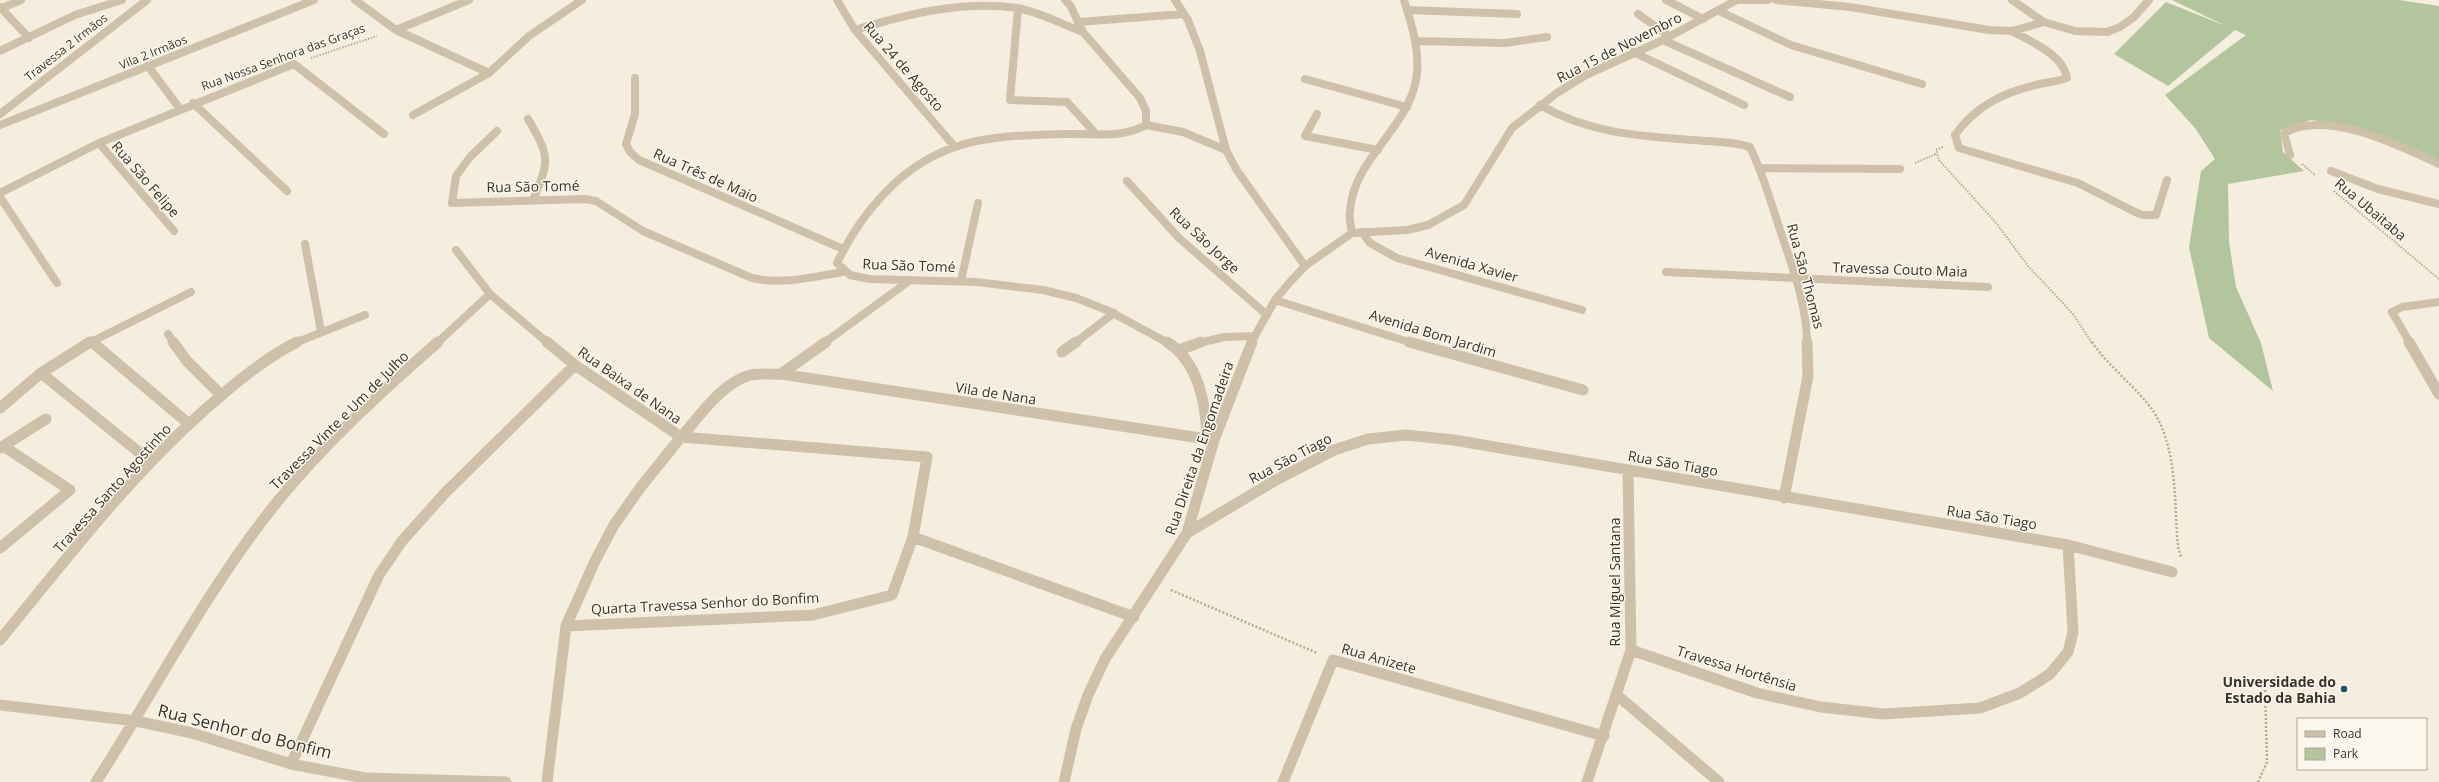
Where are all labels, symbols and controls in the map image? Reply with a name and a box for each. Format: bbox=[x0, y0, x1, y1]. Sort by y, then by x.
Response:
street label: Rua 15 de Novembro bbox=[1553, 7, 1685, 87]
street label: Travessa 2 Irmãos bbox=[21, 9, 111, 85]
street label: Rua 24 de Agosto bbox=[860, 17, 948, 115]
street label: Rua Nossa Senhora das Graças bbox=[199, 19, 368, 95]
street label: Vila 2 Irmãos bbox=[116, 31, 190, 73]
street label: Rua São Felipe bbox=[108, 137, 184, 221]
street label: Rua Três de Maio bbox=[651, 143, 761, 207]
street label: Rua Ubaitaba bbox=[2331, 173, 2411, 245]
street label: Rua São Tomé bbox=[486, 176, 580, 196]
street label: Rua São Jorge bbox=[1166, 203, 1244, 278]
street label: Rua São Thomas bbox=[1783, 221, 1829, 331]
street label: Avenida Xavier bbox=[1423, 242, 1521, 286]
street label: Rua São Tomé bbox=[862, 254, 956, 276]
street label: Travessa Couto Maia bbox=[1832, 257, 1968, 281]
street label: Avenida Bom Jardim bbox=[1367, 305, 1499, 361]
street label: Rua Baixa de Nana bbox=[574, 342, 686, 428]
street label: Travessa Vinte e Um de Julho bbox=[265, 346, 413, 494]
street label: Rua Direita da Engomadeira bbox=[1160, 359, 1238, 537]
street label: Vila de Nana bbox=[954, 377, 1038, 409]
street label: Travessa Santo Agostinho bbox=[49, 419, 175, 557]
street label: Rua São Tiago bbox=[1245, 428, 1335, 488]
street label: Rua São Tiago bbox=[1626, 446, 1720, 480]
street label: Rua São Tiago bbox=[1945, 500, 2039, 534]
street label: Rua Miguel Santana bbox=[1605, 517, 1624, 647]
street label: Quarta Travessa Senhor do Bonfim bbox=[590, 588, 820, 618]
street label: Rua Anizete bbox=[1339, 638, 1419, 678]
street label: Travessa Hortênsia bbox=[1675, 641, 1799, 695]
place label: Universidade do Estado da Bahia bbox=[2223, 672, 2336, 707]
marker: Universidade do Estado da Bahia bbox=[2339, 684, 2349, 694]
street label: Rua Senhor do Bonfim bbox=[156, 698, 334, 764]
legend bbox=[2297, 718, 2427, 770]
text: Road bbox=[2333, 725, 2362, 742]
text: Park bbox=[2333, 745, 2359, 762]

